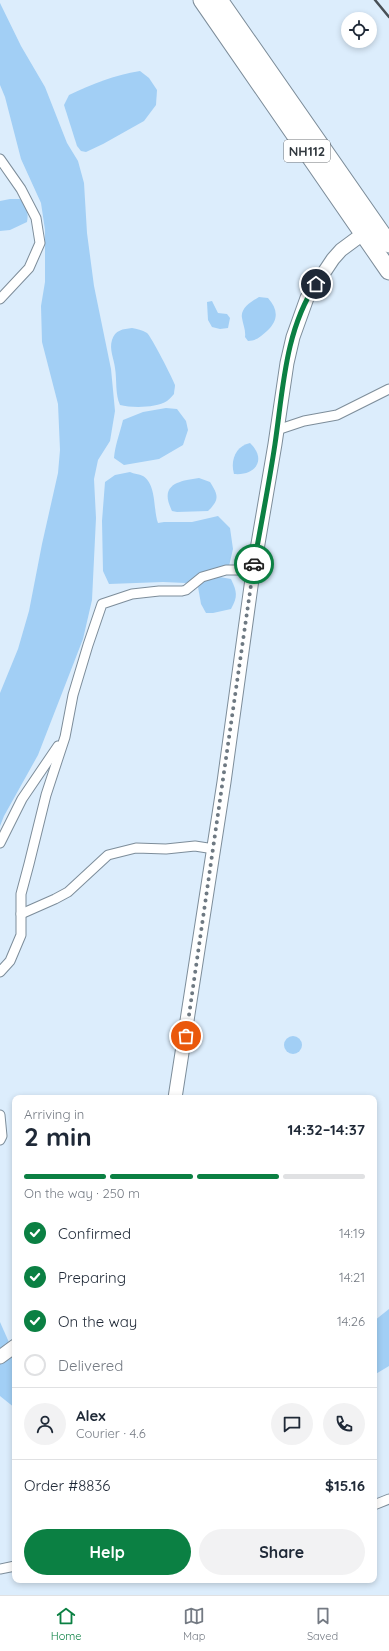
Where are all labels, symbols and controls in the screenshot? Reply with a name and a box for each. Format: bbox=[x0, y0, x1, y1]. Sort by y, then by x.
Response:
map controls bbox=[341, 12, 377, 48]
button: locate bbox=[341, 12, 377, 48]
road number: NH112 bbox=[284, 140, 330, 162]
pin bbox=[299, 267, 333, 301]
icon: home bbox=[305, 273, 327, 295]
courier bbox=[234, 544, 274, 584]
icon: car bbox=[243, 553, 265, 575]
pin bbox=[169, 1019, 203, 1053]
icon: bag bbox=[175, 1025, 197, 1047]
text: Arriving in bbox=[24, 1106, 84, 1122]
text: 2 min bbox=[24, 1120, 92, 1153]
text: 14:32–14:37 bbox=[287, 1120, 365, 1139]
text: On the way · 250 m bbox=[24, 1185, 140, 1201]
icon: check bbox=[24, 1222, 46, 1244]
text: Confirmed bbox=[58, 1224, 131, 1243]
text: 14:19 bbox=[339, 1225, 365, 1241]
icon: check bbox=[24, 1266, 46, 1288]
text: Preparing bbox=[58, 1268, 126, 1287]
text: 14:21 bbox=[339, 1269, 365, 1285]
icon: check bbox=[24, 1310, 46, 1332]
text: On the way bbox=[58, 1312, 137, 1331]
text: 14:26 bbox=[337, 1313, 365, 1329]
text: Delivered bbox=[58, 1356, 123, 1375]
button: person bbox=[24, 1403, 66, 1445]
button: chat bbox=[271, 1403, 313, 1445]
button: phone bbox=[323, 1403, 365, 1445]
text: Alex bbox=[76, 1406, 106, 1425]
text: Courier · 4.6 bbox=[76, 1425, 146, 1441]
text: Order #8836 bbox=[24, 1476, 110, 1495]
text: $15.16 bbox=[325, 1476, 365, 1495]
button: Help bbox=[24, 1529, 191, 1575]
button: Share bbox=[199, 1529, 365, 1575]
tab: Home bbox=[51, 1605, 82, 1643]
tab: Map bbox=[183, 1605, 205, 1643]
tab: Saved bbox=[307, 1605, 338, 1643]

